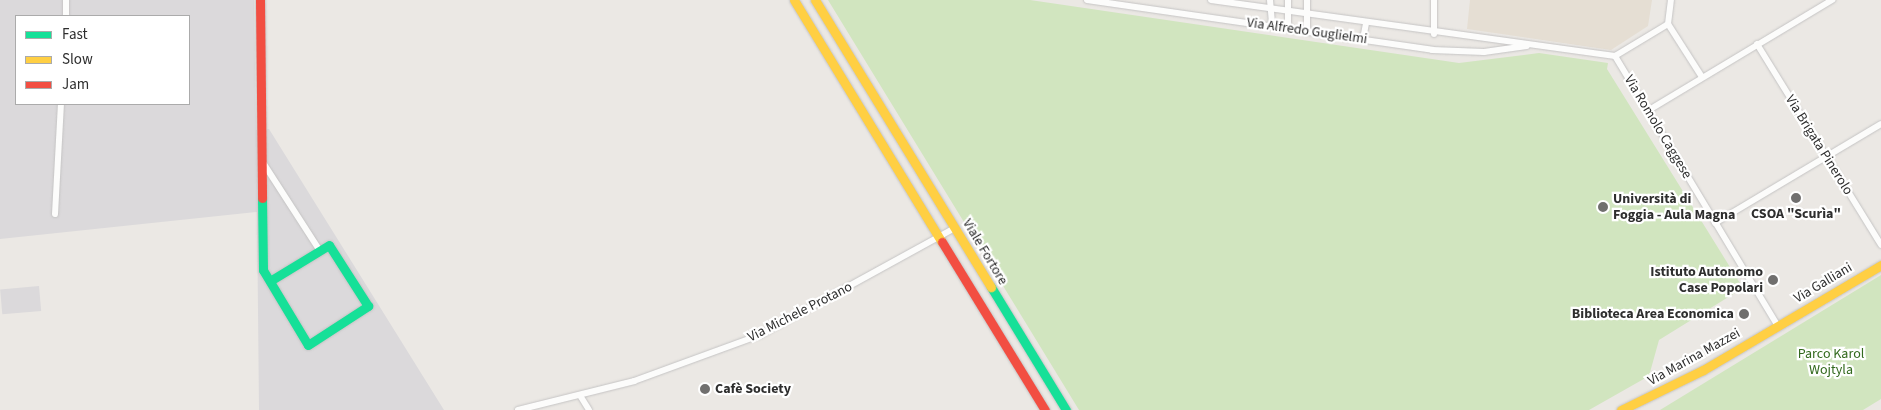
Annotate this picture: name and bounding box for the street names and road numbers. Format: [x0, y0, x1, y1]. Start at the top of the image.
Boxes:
street label: Via Alfredo Guglielmi [1246, 14, 1368, 48]
street label: Via Romolo Caggese [1620, 72, 1696, 182]
street label: Via Brigata Pinerolo [1782, 92, 1856, 198]
street label: Viale Fortore [959, 216, 1011, 288]
street label: Via Galliani [1791, 259, 1855, 307]
street label: Via Michele Protano [745, 278, 855, 346]
street label: Via Marina Mazzei [1645, 325, 1743, 389]

